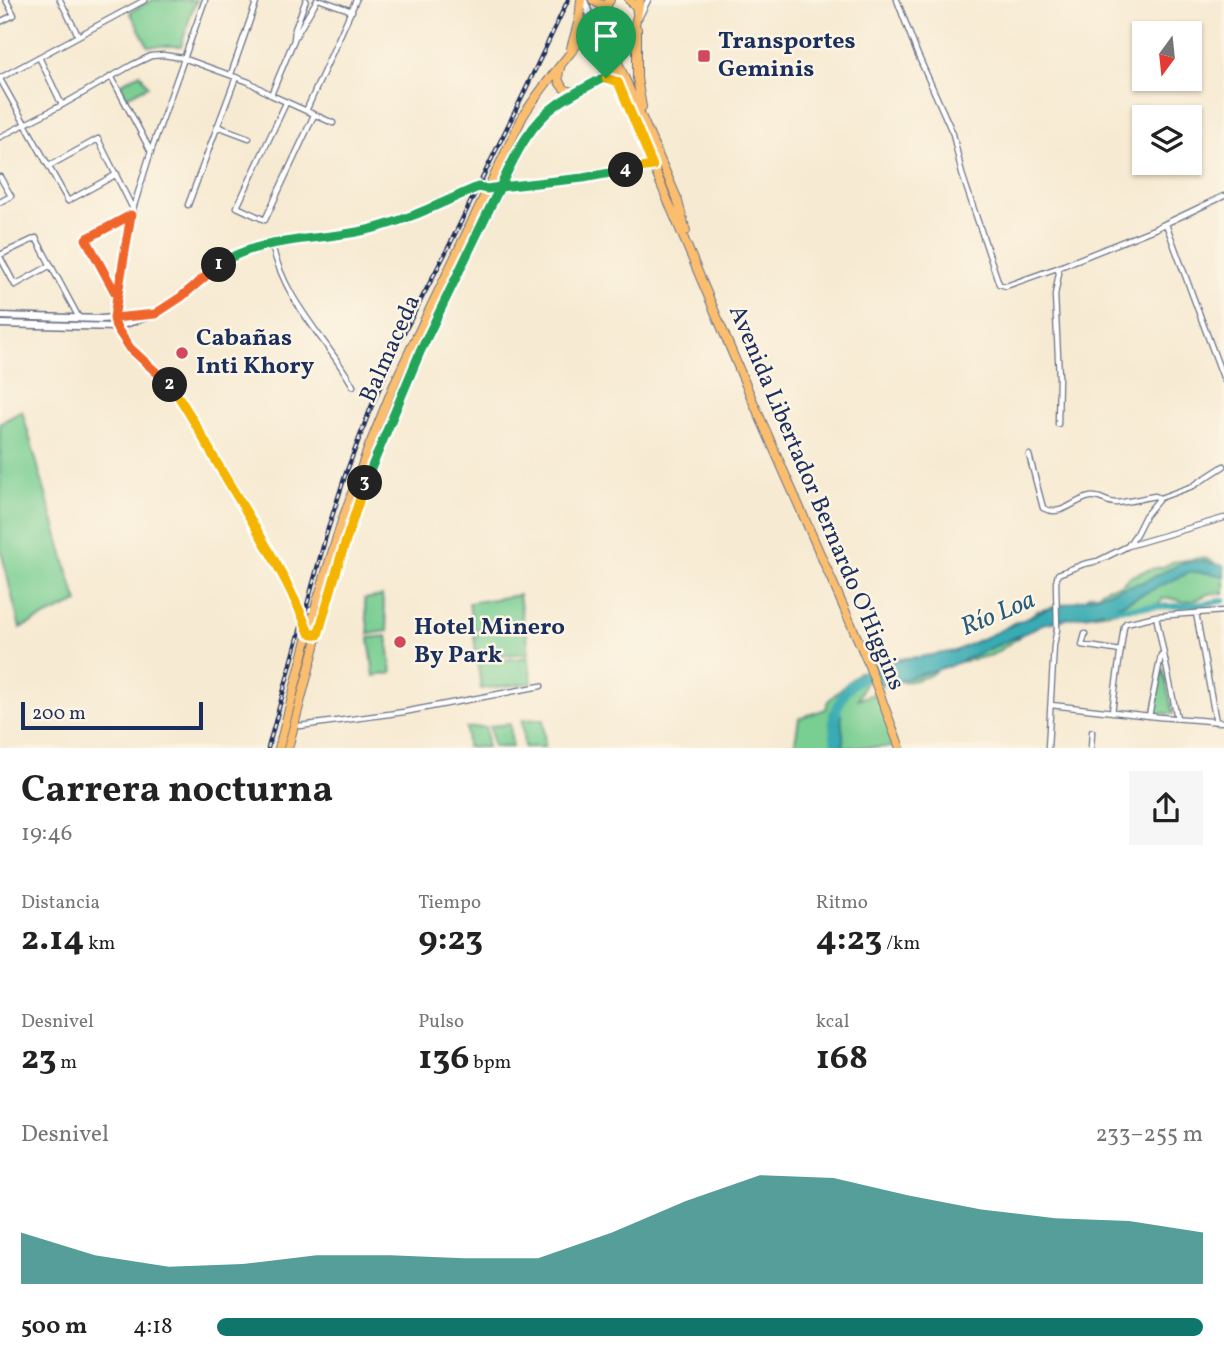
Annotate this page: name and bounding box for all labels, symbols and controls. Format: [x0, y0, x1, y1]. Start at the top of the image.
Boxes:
pin [576, 6, 636, 78]
icon: arrive [587, 17, 625, 55]
north arrow [1132, 21, 1202, 91]
map controls [1132, 21, 1202, 175]
place label: Transportes Geminis [718, 25, 856, 87]
marker: Transportes Geminis [696, 48, 712, 64]
button: layers [1132, 105, 1202, 175]
pin: 4 [608, 152, 644, 188]
text: 4 [620, 156, 631, 182]
pin: 1 [202, 247, 236, 282]
text: 1 [215, 251, 222, 277]
street label: Balmaceda [352, 290, 430, 408]
street label: Avenida Libertador Bernardo O'Higgins [719, 300, 913, 696]
place label: Cabañas Inti Khory [196, 322, 315, 384]
marker: Cabañas Inti Khory [174, 345, 190, 361]
pin: 2 [152, 368, 188, 402]
text: 2 [165, 371, 174, 397]
pin: 3 [348, 466, 382, 500]
text: 3 [360, 469, 369, 495]
water label: Río Loa [955, 582, 1041, 646]
place label: Hotel Minero By Park [414, 611, 565, 673]
marker: Hotel Minero By Park [392, 634, 408, 650]
scale bar [21, 698, 203, 730]
text: 200 m [32, 701, 86, 727]
text: Carrera nocturna [21, 765, 333, 818]
button: share [1129, 771, 1203, 845]
text: 19:46 [21, 818, 72, 850]
text: Distancia [21, 890, 100, 916]
text: Tiempo [418, 890, 481, 916]
text: Ritmo [816, 890, 868, 916]
text: 2.14 [21, 916, 84, 964]
text: 9:23 [418, 916, 483, 964]
text: 4:23 [816, 916, 882, 964]
text: km [84, 931, 115, 957]
text: /km [882, 931, 920, 957]
text: Desnivel [21, 1009, 94, 1035]
text: Pulso [418, 1009, 464, 1035]
text: kcal [816, 1009, 849, 1035]
text: 23 [21, 1035, 57, 1083]
text: 136 [418, 1035, 469, 1083]
text: 168 [816, 1035, 868, 1083]
text: m [57, 1050, 77, 1076]
text: bpm [469, 1050, 511, 1076]
text: Desnivel [21, 1119, 109, 1151]
text: 233–255 m [1095, 1119, 1203, 1151]
text: 500 m [21, 1311, 87, 1343]
text: 4:18 [133, 1311, 173, 1343]

